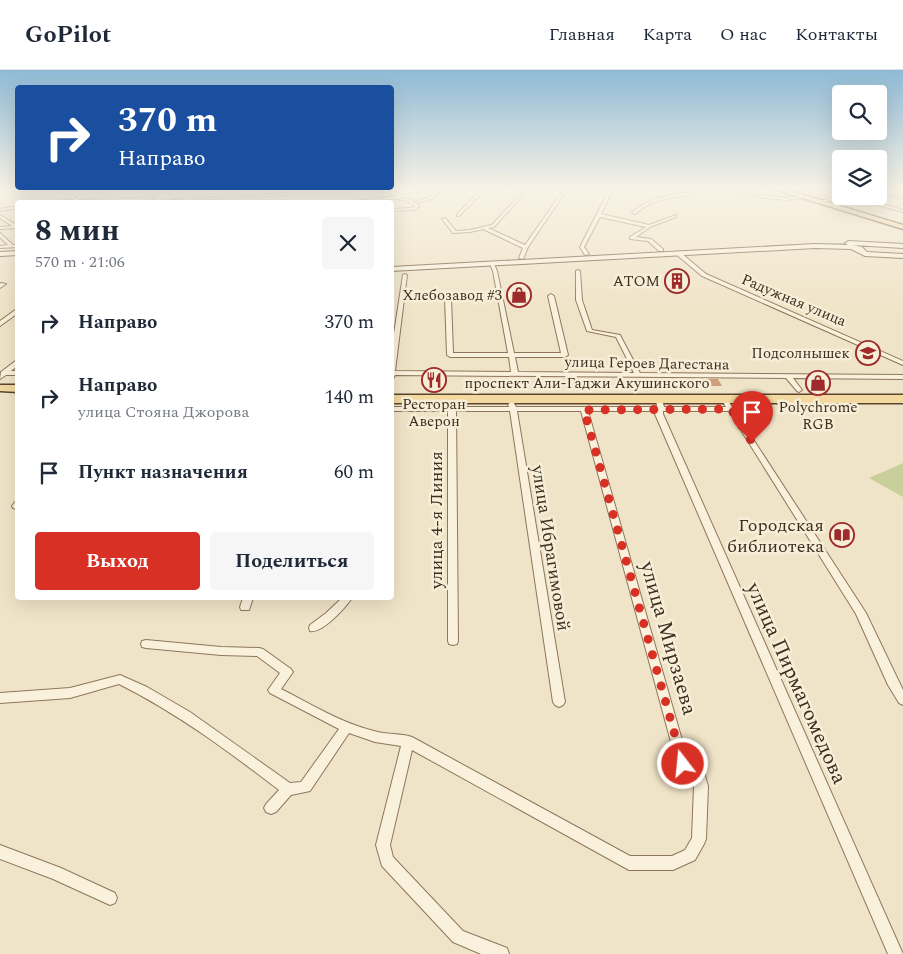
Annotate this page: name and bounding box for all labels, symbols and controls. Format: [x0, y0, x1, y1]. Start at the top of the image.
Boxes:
text: GoPilot [25, 17, 111, 53]
text: Главная [549, 21, 615, 48]
text: Карта [643, 21, 692, 48]
text: О нас [720, 21, 767, 48]
text: Контакты [795, 21, 878, 48]
map controls [832, 85, 887, 205]
button: search [832, 85, 887, 140]
text: 370 m [118, 94, 217, 147]
icon: right [35, 105, 100, 170]
text: Направо [118, 142, 206, 175]
button: layers [832, 150, 887, 205]
text: 8 мин [35, 208, 120, 254]
button: close [322, 217, 374, 269]
text: 570 m · 21:06 [35, 250, 125, 274]
building icon: АТОМ [664, 268, 690, 294]
street label: Радужная улица [738, 268, 850, 333]
place label: АТОМ [613, 270, 660, 293]
shop icon: Хлебозавод #3 [506, 282, 532, 308]
place label: Хлебозавод #3 [403, 284, 502, 307]
text: Направо [78, 308, 157, 337]
text: 370 m [324, 308, 374, 337]
icon: right [35, 309, 63, 337]
school or university icon: Подсолнышек [855, 340, 881, 366]
place label: Подсолнышек [751, 342, 850, 365]
street label: улица Героев Дагестана [563, 351, 730, 376]
restaurant icon: Ресторан Аверон [421, 367, 447, 393]
shop icon: Polychrome RGB [805, 370, 831, 396]
text: Направо [78, 371, 157, 400]
street label: проспект Али-Гаджи Акушинского [465, 372, 710, 395]
text: 140 m [324, 383, 374, 412]
icon: right [35, 384, 63, 412]
pin [731, 391, 773, 442]
place label: Ресторан Аверон [402, 393, 466, 433]
place label: Polychrome RGB [778, 396, 858, 436]
icon: arrive [738, 398, 766, 426]
text: улица Стояна Джорова [78, 400, 249, 424]
street label: улица 4-я Линия [423, 451, 450, 590]
text: Пункт назначения [78, 458, 248, 487]
text: 60 m [334, 458, 374, 487]
icon: arrive [35, 459, 63, 487]
street label: улица Ибрагимовой [524, 462, 577, 633]
place label: Городская библиотека [727, 512, 824, 560]
library icon: Городская библиотека [829, 522, 855, 548]
button: Выход [35, 532, 200, 590]
button: Поделиться [210, 532, 374, 590]
street label: улица Мирзаева [631, 557, 705, 719]
street label: улица Пирмагомедова [737, 577, 855, 790]
position arrow [656, 737, 708, 789]

